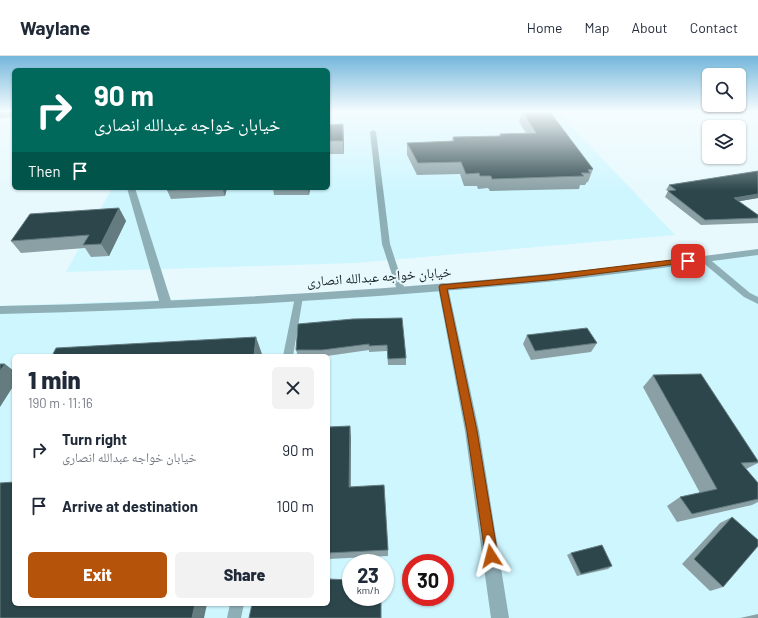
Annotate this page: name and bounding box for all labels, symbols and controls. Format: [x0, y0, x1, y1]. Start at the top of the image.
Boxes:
text: Waylane [20, 16, 90, 39]
text: Home [527, 19, 563, 36]
text: Map [585, 19, 609, 36]
text: About [631, 19, 668, 36]
text: Contact [690, 19, 738, 36]
map controls [702, 68, 746, 164]
button: search [702, 68, 746, 112]
text: 90 m [94, 78, 154, 112]
icon: right [28, 84, 80, 136]
text: خیابان خواجه عبدالله انصاری [94, 113, 280, 135]
button: layers [702, 120, 746, 164]
icon: arrive [69, 160, 91, 182]
text: Then [28, 162, 61, 180]
pin [671, 244, 705, 278]
icon: arrive [677, 250, 699, 272]
street label: خیابان خواجه عبدالله انصاری [306, 262, 452, 291]
text: 1 min [28, 365, 81, 394]
button: close [272, 367, 314, 409]
text: 190 m · 11:16 [28, 395, 93, 411]
text: Turn right [62, 430, 127, 448]
icon: right [28, 439, 50, 461]
text: 90 m [282, 441, 314, 459]
text: خیابان خواجه عبدالله انصاری [62, 449, 197, 465]
icon: arrive [28, 495, 50, 517]
text: Arrive at destination [62, 497, 198, 515]
text: 100 m [276, 497, 314, 515]
position arrow [470, 535, 512, 577]
button: Exit [28, 552, 167, 598]
button: Share [175, 552, 314, 598]
speed limit sign: 30 [402, 554, 454, 606]
text: 23 [357, 563, 379, 587]
text: km/h [357, 584, 379, 596]

